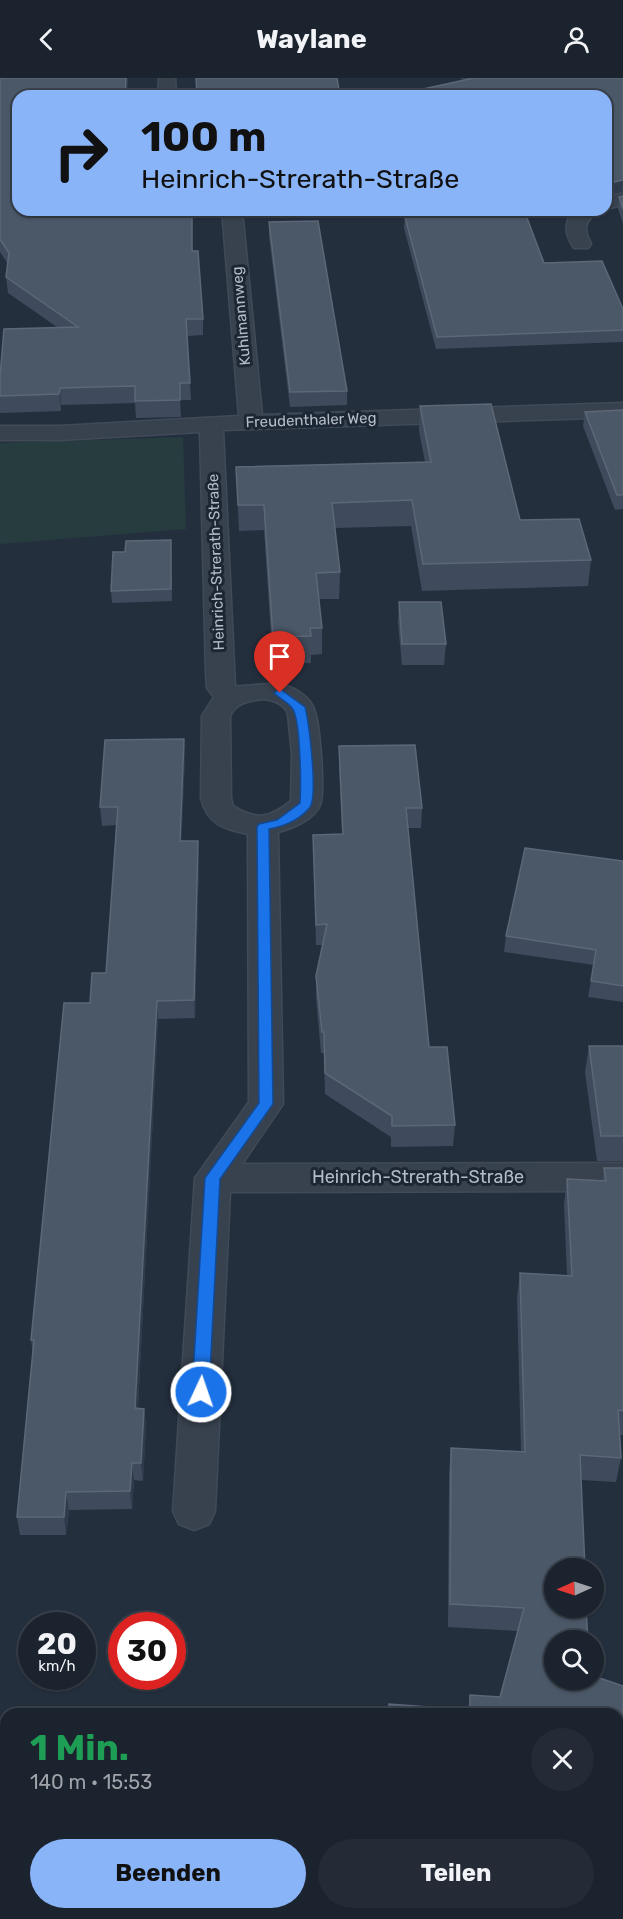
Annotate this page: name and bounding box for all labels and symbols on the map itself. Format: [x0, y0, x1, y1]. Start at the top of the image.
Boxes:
street label: Kuhlmannweg [228, 266, 254, 366]
street label: Freudenthaler Weg [245, 409, 377, 431]
street label: Heinrich-Strerath-Straße [204, 473, 228, 651]
pin [254, 631, 305, 693]
street label: Heinrich-Strerath-Straße [312, 1166, 524, 1188]
position arrow [169, 1360, 233, 1424]
north arrow [544, 1558, 604, 1618]
speed limit sign: 30 [108, 1612, 186, 1690]

